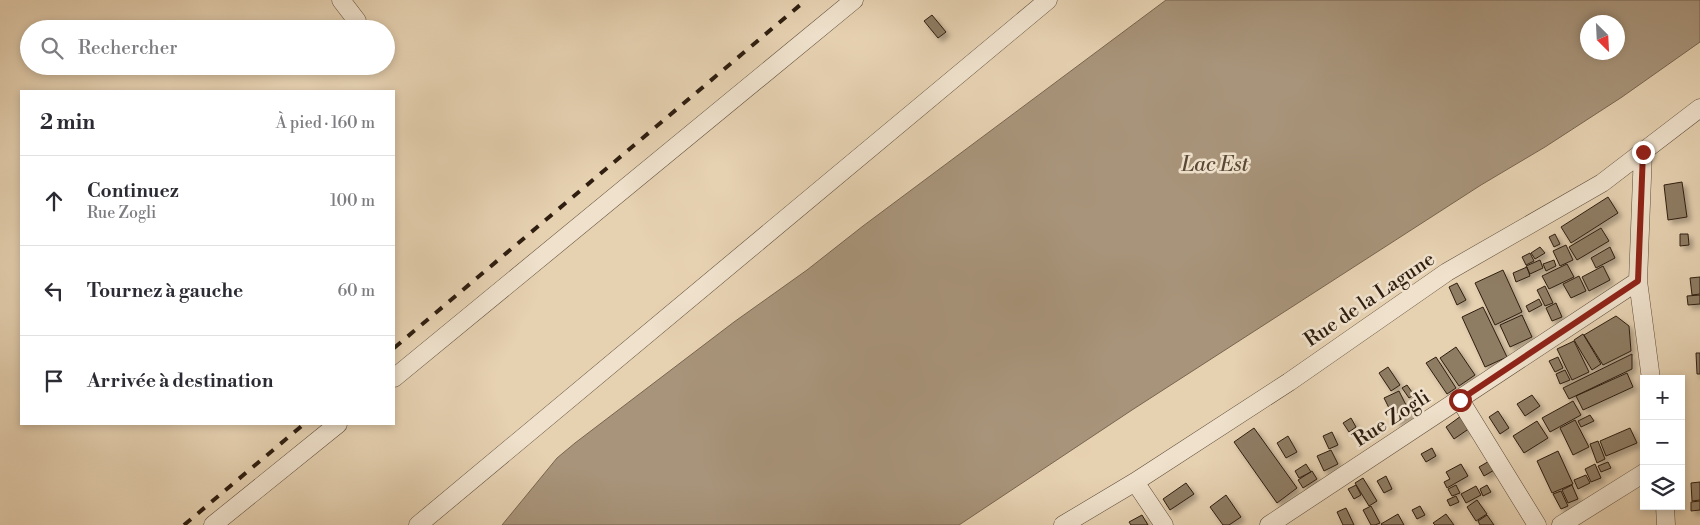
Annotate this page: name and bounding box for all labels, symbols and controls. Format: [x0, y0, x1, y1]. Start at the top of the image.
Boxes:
north arrow [1580, 15, 1625, 60]
search box [20, 20, 395, 75]
icon: search [38, 34, 66, 62]
text: Rechercher [78, 36, 177, 60]
text: 2 min [40, 110, 95, 136]
text: À pied · 160 m [276, 113, 375, 133]
route end [1632, 141, 1655, 164]
water label: Lac Est [1181, 152, 1250, 178]
text: Continuez [87, 179, 179, 203]
icon: ahead [40, 187, 68, 215]
text: 100 m [330, 191, 375, 211]
text: Rue Zogli [87, 203, 156, 223]
street label: Rue de la Lagune [1300, 247, 1440, 353]
icon: left [40, 277, 68, 305]
text: Tournez à gauche [87, 279, 243, 303]
text: 60 m [337, 281, 375, 301]
icon: arrive [40, 367, 68, 395]
text: Arrivée à destination [87, 369, 273, 393]
map controls [1640, 375, 1685, 510]
button: + [1640, 375, 1685, 420]
street label: Rue Zogli [1349, 385, 1435, 453]
route start [1449, 389, 1472, 412]
button: − [1640, 420, 1685, 465]
button: layers [1640, 465, 1685, 510]

